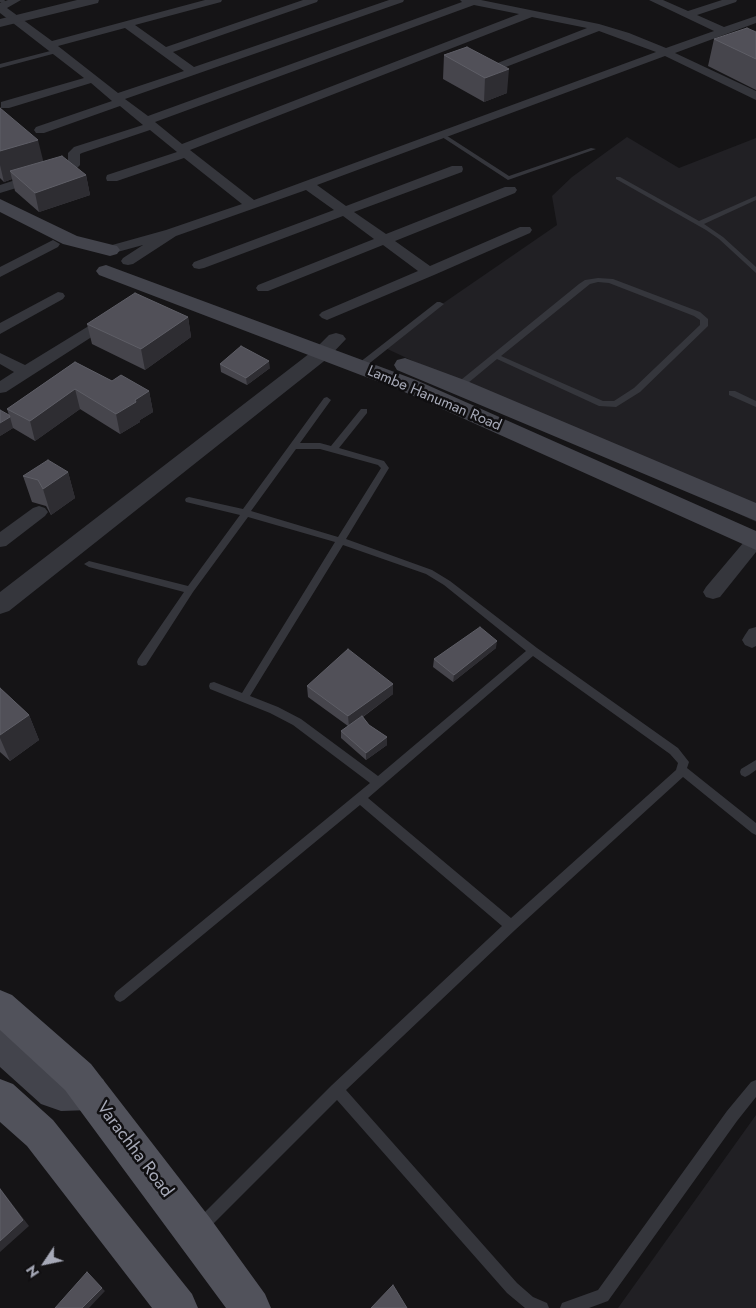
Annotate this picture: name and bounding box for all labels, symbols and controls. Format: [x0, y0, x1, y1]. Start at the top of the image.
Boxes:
street label: Lambe Hanuman Road [364, 363, 504, 435]
street label: Varachha Road [91, 1098, 177, 1202]
north arrow [20, 1238, 70, 1288]
text: N [21, 1261, 44, 1282]

